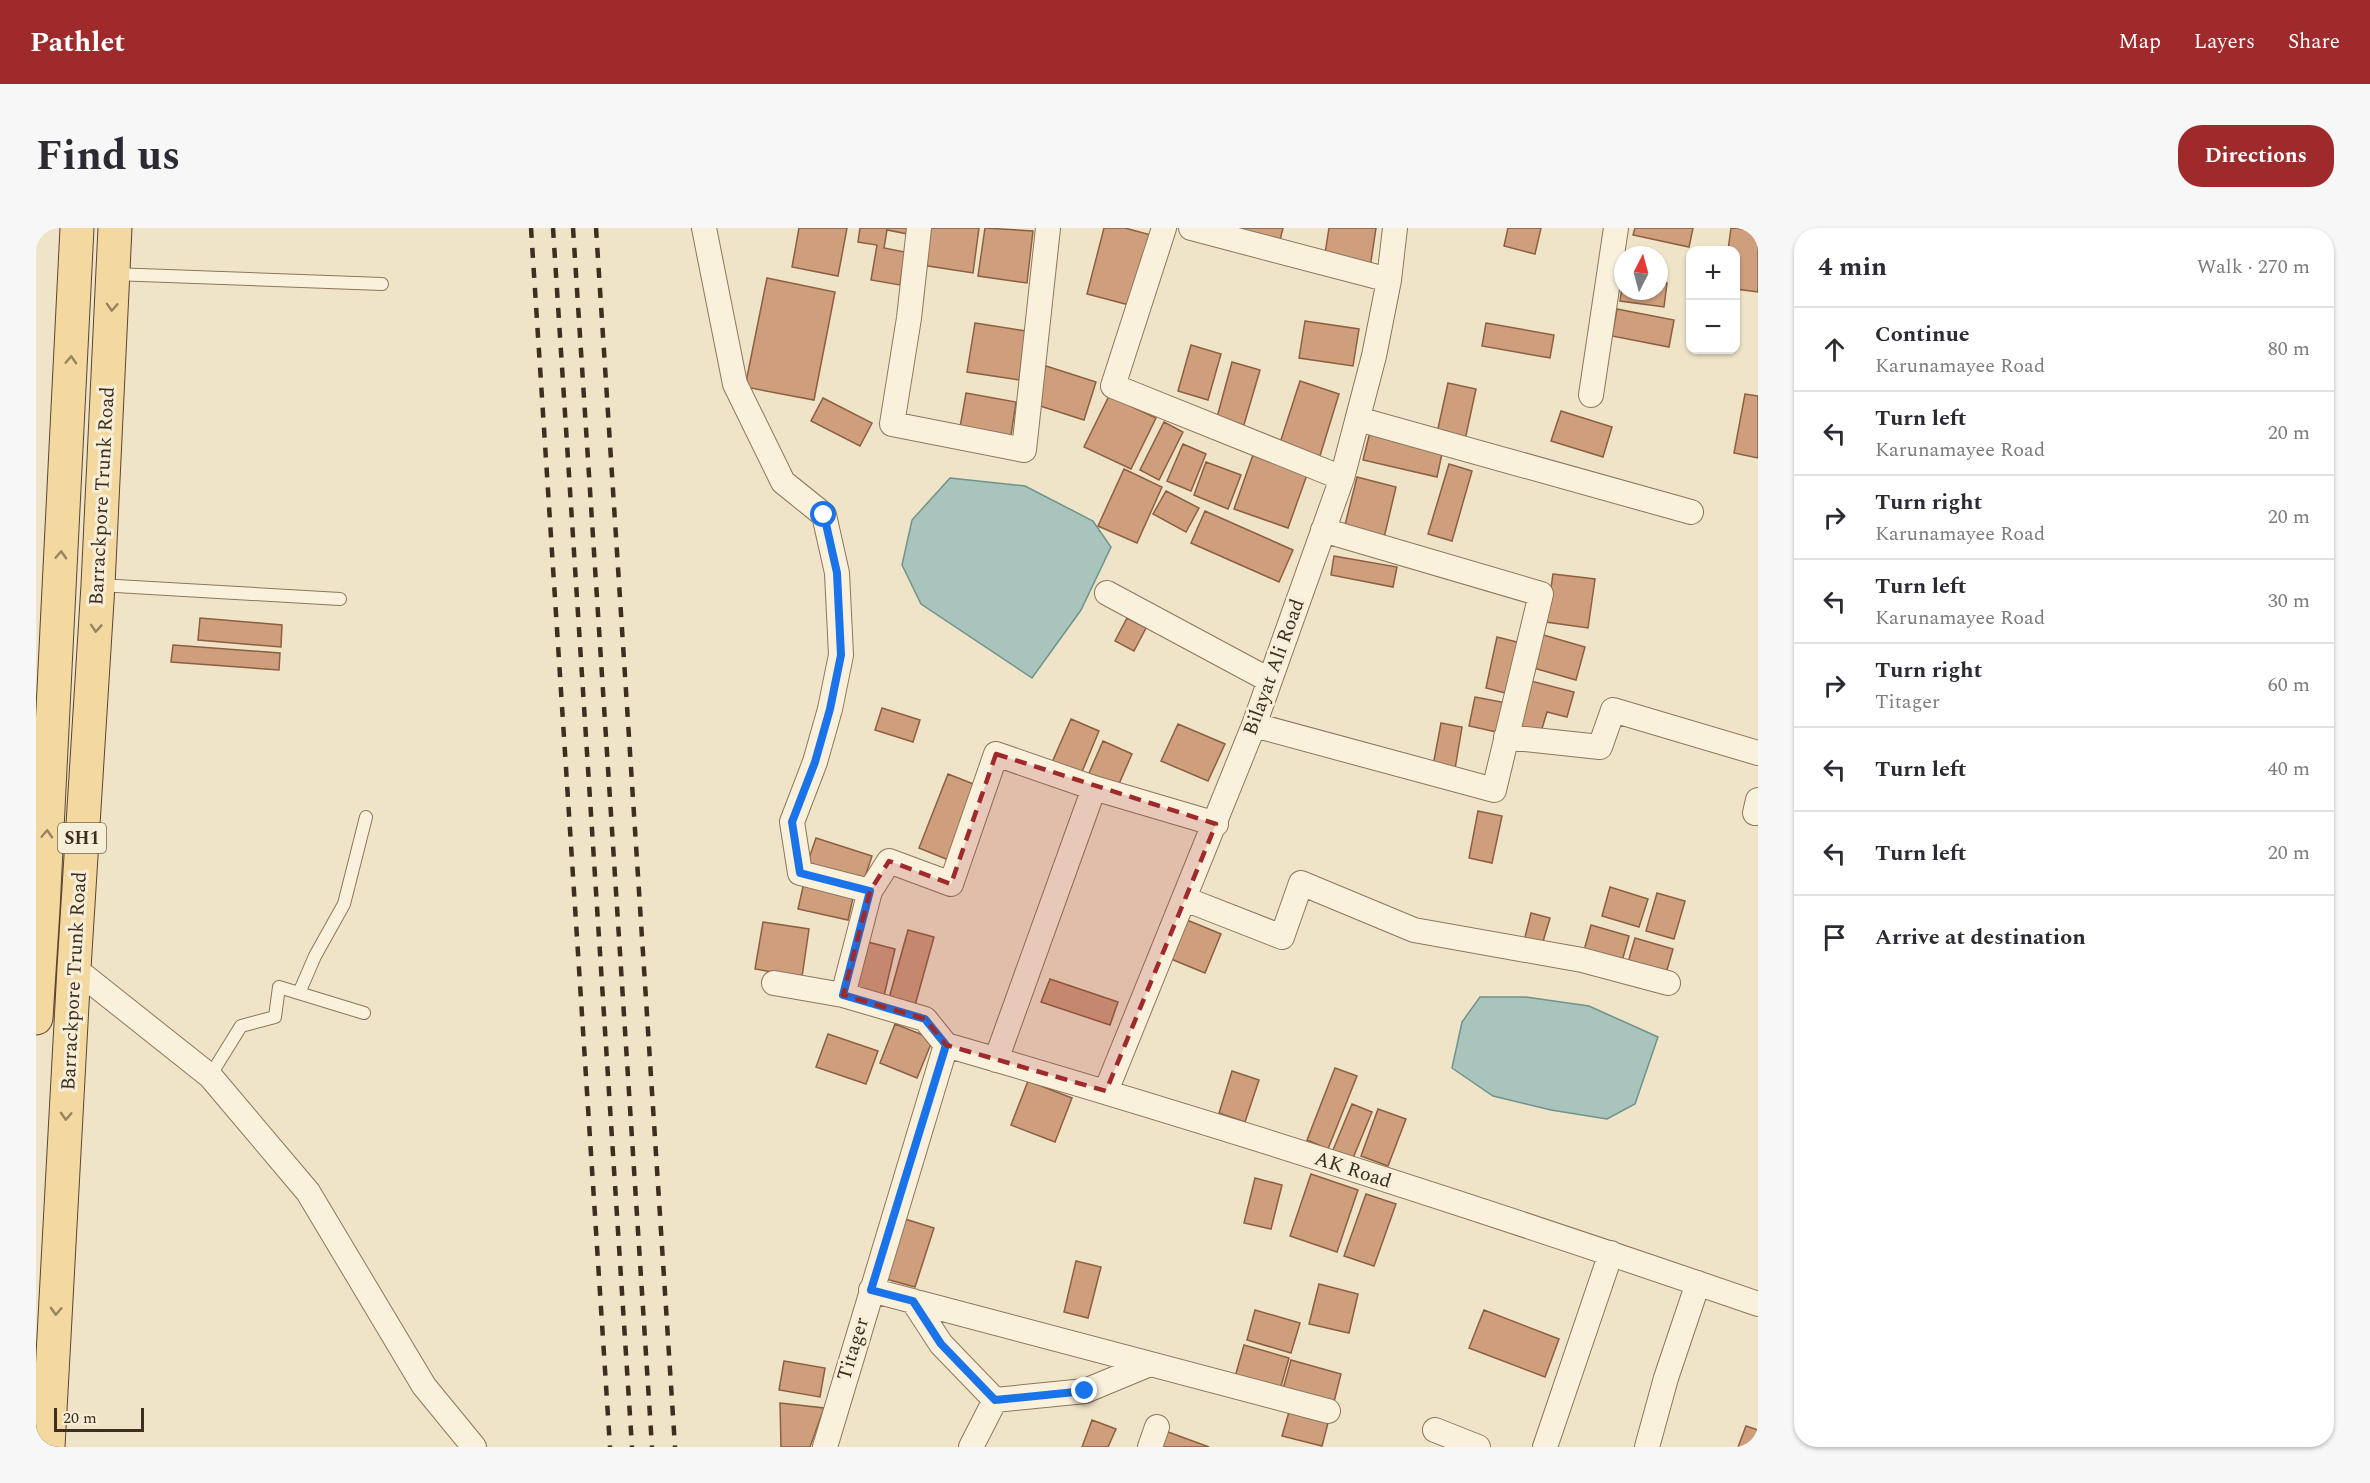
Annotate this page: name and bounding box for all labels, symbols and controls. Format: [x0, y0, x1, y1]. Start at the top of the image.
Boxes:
text: Pathlet [30, 21, 125, 64]
text: Map [2119, 26, 2161, 58]
text: Layers [2194, 26, 2255, 58]
text: Share [2288, 26, 2340, 58]
text: Find us [36, 125, 180, 188]
button: Directions [2178, 125, 2334, 187]
north arrow [1614, 246, 1668, 300]
map controls [1686, 246, 1740, 354]
button: + [1686, 246, 1740, 300]
text: 4 min [1818, 247, 1887, 287]
text: Walk · 270 m [2197, 252, 2310, 282]
button: − [1686, 300, 1740, 354]
one-way arrow [105, 303, 118, 312]
text: Continue [1875, 318, 1970, 351]
icon: ahead [1818, 333, 1851, 366]
text: 80 m [2268, 334, 2310, 364]
text: Karunamayee Road [1875, 351, 2045, 381]
one-way arrow [64, 356, 77, 365]
street label: Barrackpore Trunk Road [81, 386, 123, 606]
text: Turn left [1875, 402, 1967, 435]
icon: left [1818, 417, 1851, 450]
text: 20 m [2268, 418, 2310, 448]
text: Karunamayee Road [1875, 435, 2045, 465]
text: Turn right [1875, 486, 1982, 519]
route start [810, 501, 836, 527]
icon: right [1818, 501, 1851, 534]
text: 20 m [2268, 502, 2310, 532]
text: Karunamayee Road [1875, 519, 2045, 549]
one-way arrow [54, 551, 67, 560]
text: Turn left [1875, 570, 1967, 603]
icon: left [1818, 585, 1851, 618]
text: 30 m [2268, 586, 2310, 616]
street label: Bilayat Ali Road [1235, 594, 1313, 740]
text: Karunamayee Road [1875, 603, 2045, 633]
one-way arrow [89, 624, 102, 633]
text: Turn right [1875, 654, 1982, 687]
icon: right [1818, 669, 1851, 702]
text: 60 m [2268, 670, 2310, 700]
text: Titager [1875, 687, 1940, 717]
icon: left [1818, 753, 1851, 786]
text: Turn left [1875, 753, 1967, 786]
text: 40 m [2268, 754, 2310, 784]
road number: SH1 [58, 823, 106, 853]
one-way arrow [41, 829, 54, 838]
icon: left [1818, 837, 1851, 870]
text: Turn left [1875, 837, 1967, 870]
text: 20 m [2268, 838, 2310, 868]
street label: Barrackpore Trunk Road [53, 871, 95, 1091]
icon: arrive [1818, 921, 1851, 954]
text: Arrive at destination [1875, 921, 2086, 954]
one-way arrow [60, 1112, 73, 1121]
street label: AK Road [1311, 1143, 1395, 1197]
one-way arrow [49, 1306, 62, 1315]
street label: Titager [829, 1314, 877, 1384]
route end [1071, 1377, 1097, 1403]
scale bar [54, 1405, 144, 1432]
text: 20 m [63, 1406, 97, 1430]

